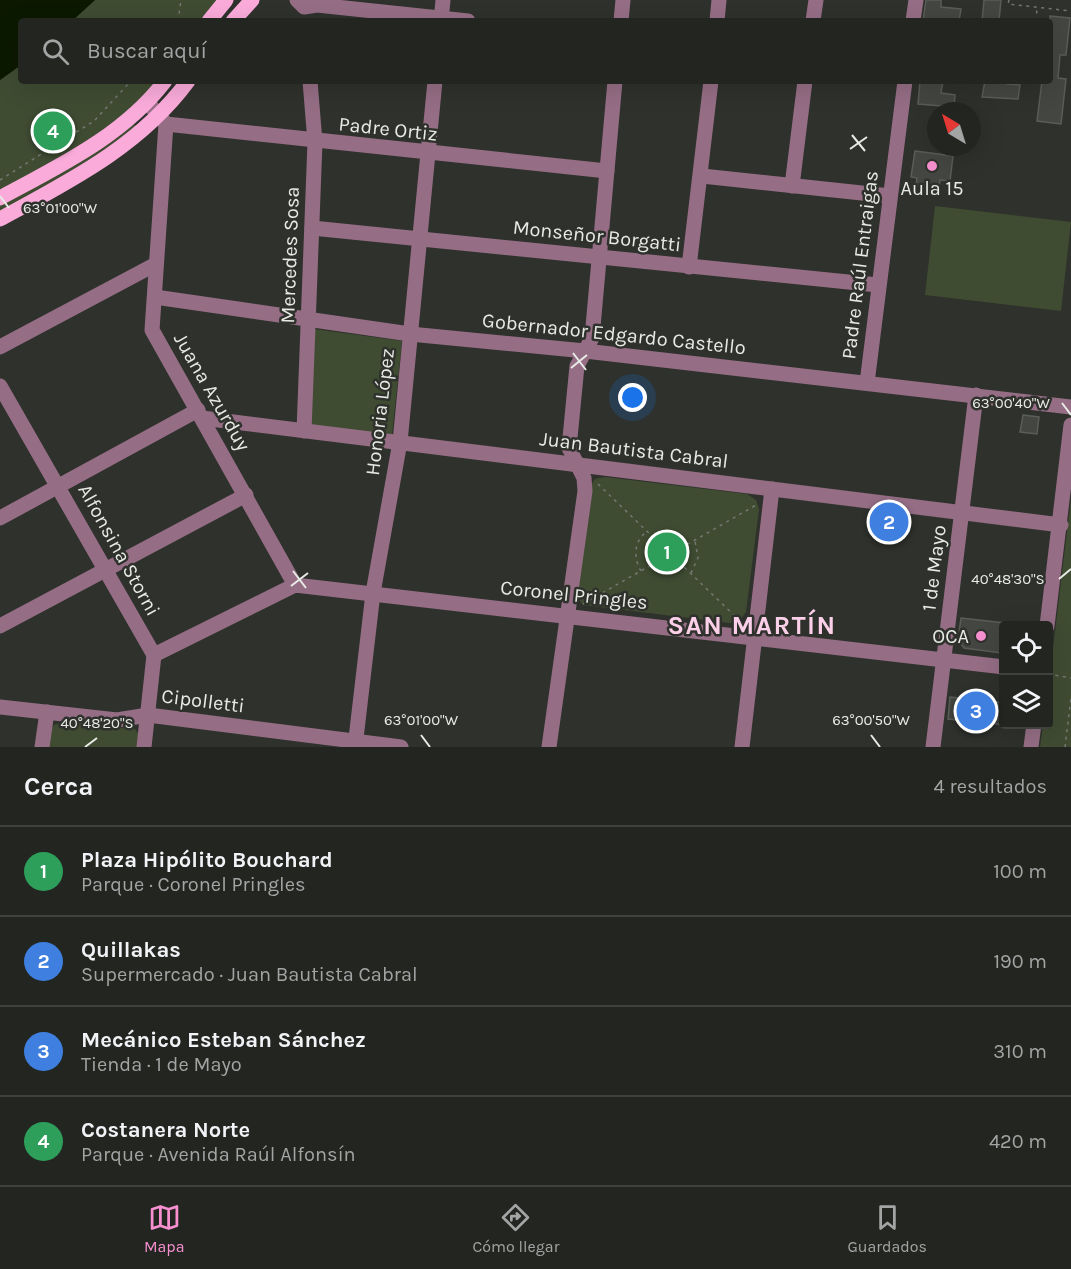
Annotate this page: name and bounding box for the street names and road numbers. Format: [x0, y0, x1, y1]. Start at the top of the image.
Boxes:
street label: Padre Ortiz [337, 112, 439, 146]
street label: Padre Raúl Entraigas [837, 169, 883, 361]
street label: Mercedes Sosa [276, 186, 304, 324]
street label: Monseñor Borgatti [512, 216, 682, 256]
street label: Gobernador Edgardo Castello [481, 309, 747, 359]
street label: Juana Azurduy [169, 329, 255, 455]
street label: Honoria López [361, 347, 399, 477]
street label: Juan Bautista Cabral [538, 427, 730, 473]
street label: Alfonsina Storni [73, 480, 165, 620]
street label: 1 de Mayo [917, 524, 951, 612]
street label: Coronel Pringles [499, 576, 649, 614]
street label: Cipolletti [160, 685, 246, 717]

